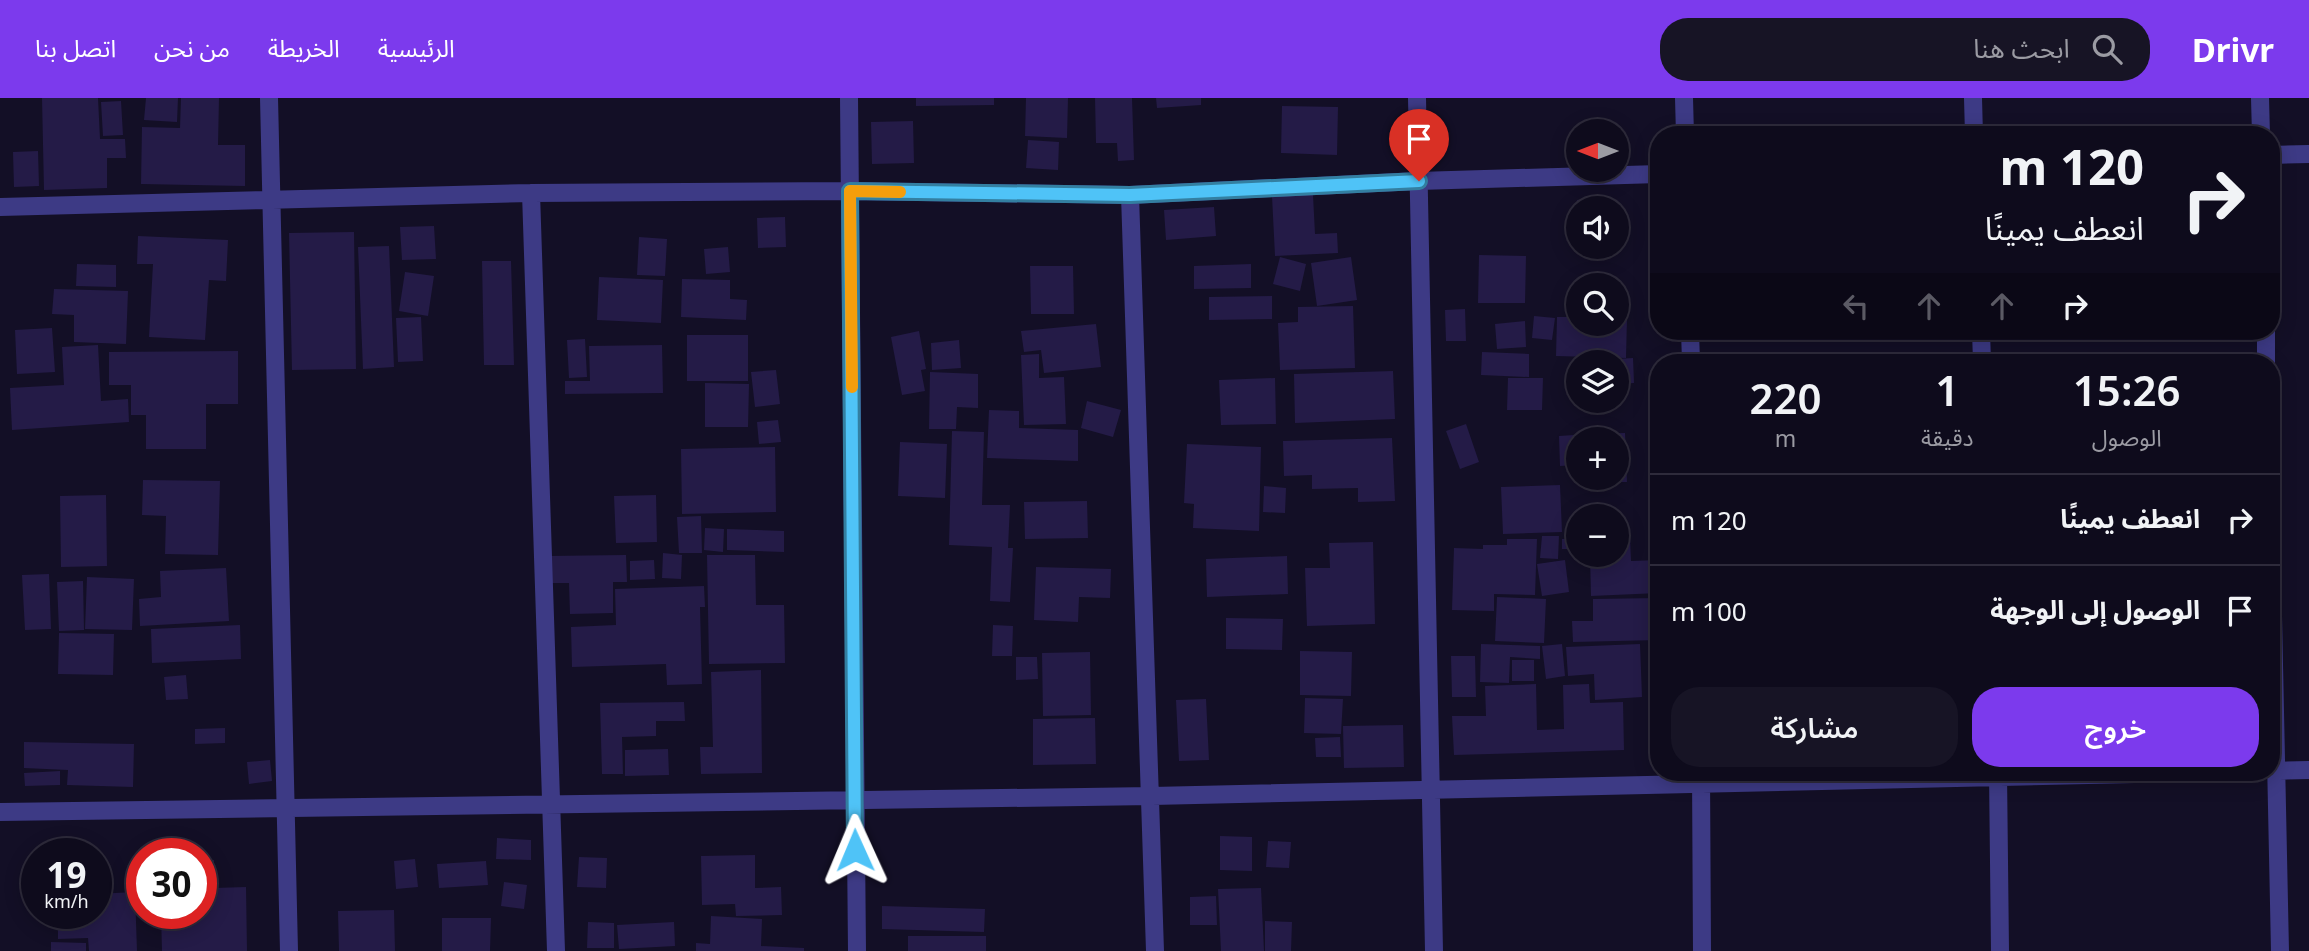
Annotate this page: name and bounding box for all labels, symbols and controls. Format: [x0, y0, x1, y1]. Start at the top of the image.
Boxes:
search box [1660, 18, 2150, 81]
text: Drivr [2192, 27, 2274, 72]
text: ابحث هنا [1973, 30, 2070, 66]
icon: search [2088, 30, 2126, 68]
text: اتصل بنا [35, 31, 116, 64]
text: من نحن [154, 31, 230, 64]
text: الخريطة [268, 31, 340, 64]
text: الرئيسية [378, 31, 455, 64]
pin [1389, 109, 1449, 181]
north arrow [1566, 119, 1629, 182]
map controls [1566, 119, 1629, 567]
icon: arrive [1400, 120, 1438, 158]
text: 120 m [1999, 133, 2144, 199]
icon: right [2168, 154, 2259, 245]
button: sound [1566, 196, 1629, 259]
text: انعطف يمينًا [1985, 206, 2144, 249]
button: search [1566, 273, 1629, 336]
icon: left [1837, 287, 1875, 325]
icon: ahead [1910, 287, 1948, 325]
icon: ahead [1983, 287, 2021, 325]
icon: right [2056, 287, 2094, 325]
button: layers [1566, 350, 1629, 413]
text: 1 [1935, 361, 1959, 418]
text: 15:26 [2073, 361, 2181, 418]
text: 220 [1749, 369, 1822, 426]
text: دقيقة [1921, 421, 1973, 453]
text: الوصول [2092, 421, 2162, 453]
text: m [1775, 422, 1796, 454]
button: + [1566, 427, 1629, 490]
text: انعطف يمينًا [2060, 500, 2200, 536]
icon: right [2221, 501, 2259, 539]
text: 120 m [1671, 502, 1747, 538]
button: − [1566, 504, 1629, 567]
text: الوصول إلى الوجهة [1990, 591, 2200, 627]
icon: arrive [2221, 592, 2259, 630]
text: 100 m [1671, 593, 1747, 629]
button: مشاركة [1671, 687, 1958, 767]
button: خروج [1972, 687, 2259, 767]
position arrow [818, 813, 892, 887]
speed limit sign: 30 [126, 838, 217, 929]
text: 19 [46, 851, 87, 898]
text: km/h [44, 889, 89, 913]

